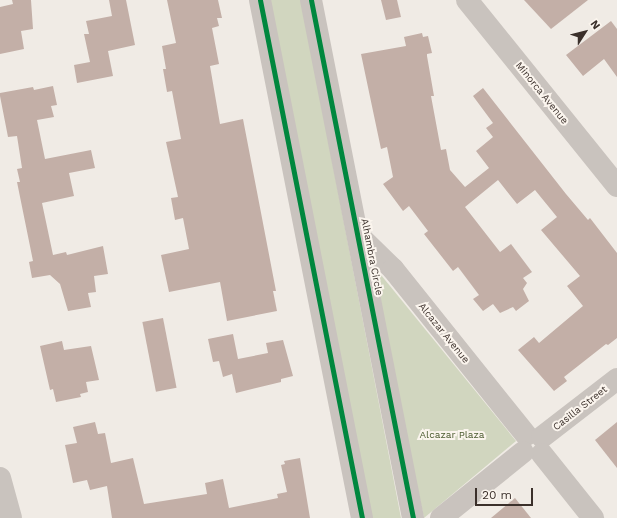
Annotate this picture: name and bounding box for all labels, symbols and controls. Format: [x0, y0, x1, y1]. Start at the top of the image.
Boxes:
north arrow [565, 12, 605, 52]
text: N [587, 18, 603, 32]
street label: Minorca Avenue [513, 59, 571, 127]
street label: Alhambra Circle [359, 217, 385, 297]
street label: Alcazar Avenue [416, 300, 472, 366]
street label: Casilla Street [550, 383, 610, 433]
park label: Alcazar Plaza [419, 429, 485, 441]
scale bar [477, 480, 535, 506]
text: 20 m [482, 488, 512, 502]

